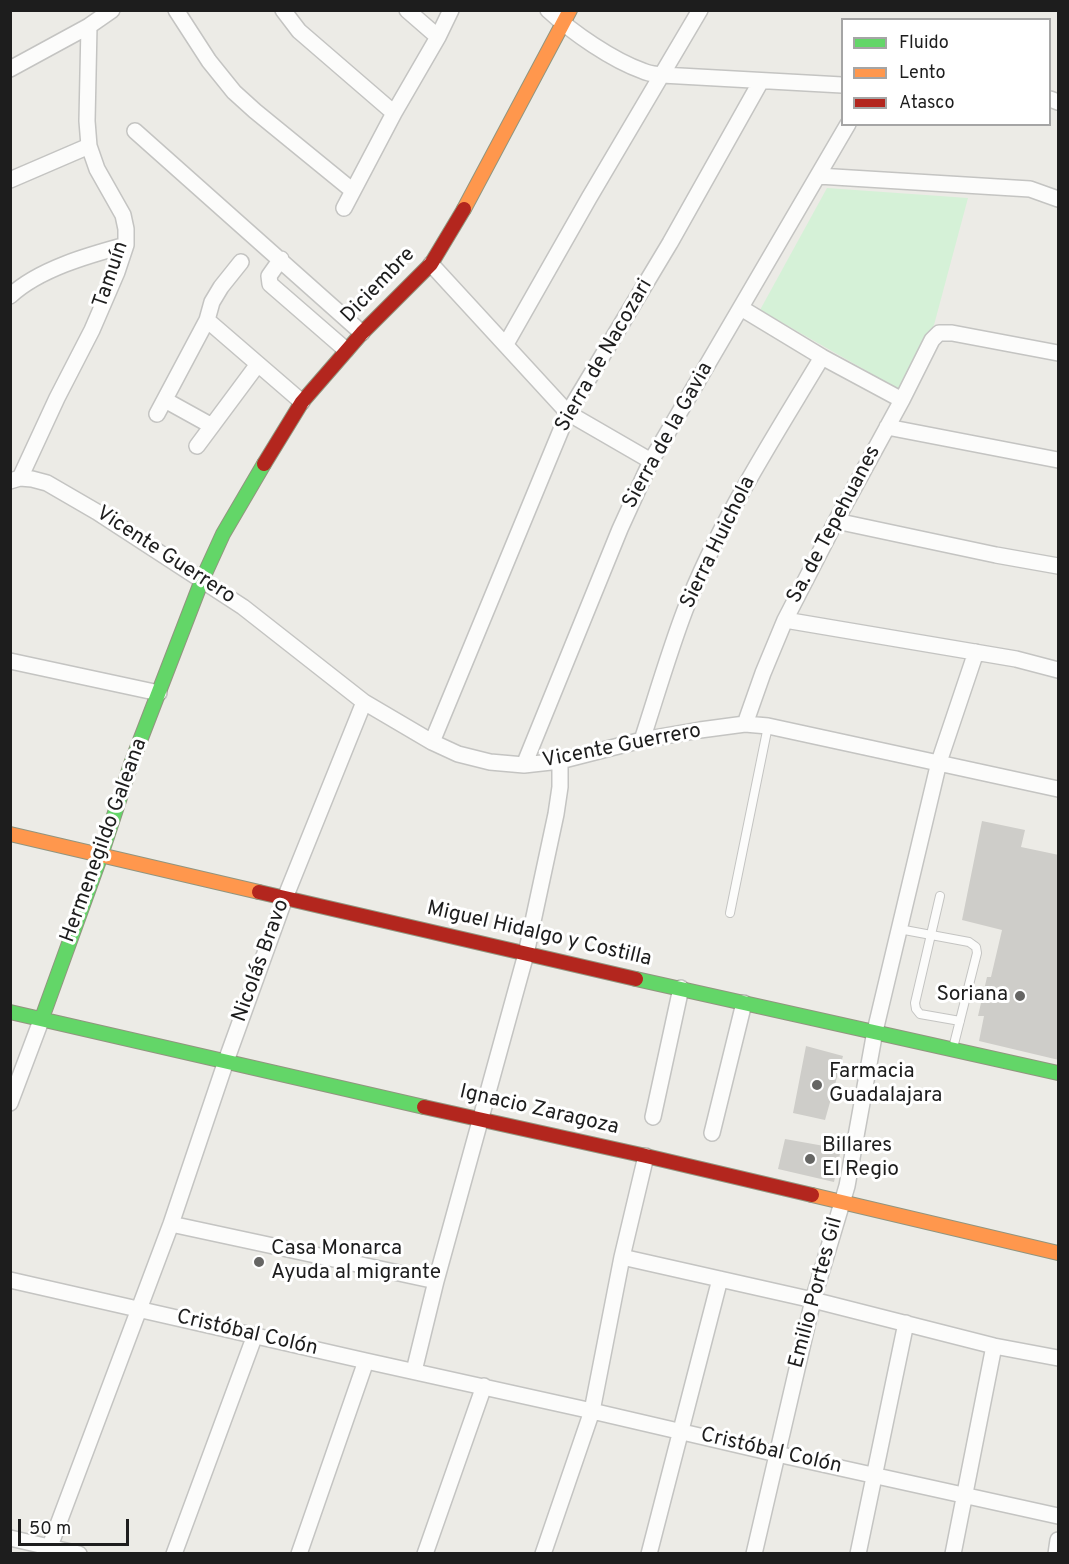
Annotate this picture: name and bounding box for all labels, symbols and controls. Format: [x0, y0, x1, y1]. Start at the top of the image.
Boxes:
legend [841, 18, 1051, 126]
text: Fluido [899, 32, 949, 55]
text: Lento [899, 62, 945, 85]
text: Atasco [899, 92, 955, 115]
street label: Tamuín [89, 238, 135, 312]
street label: Diciembre [337, 243, 421, 329]
street label: Sierra de Nacozari [551, 275, 659, 437]
street label: Sierra de la Gavia [618, 358, 720, 514]
street label: Sa. de Tepehuanes [783, 442, 887, 608]
street label: Sierra Huichola [676, 473, 762, 613]
street label: Vicente Guerrero [91, 502, 239, 610]
street label: Vicente Guerrero [541, 719, 703, 775]
street label: Hermenegildo Galeana [56, 736, 154, 946]
street label: Nicolás Bravo [228, 896, 296, 1026]
street label: Miguel Hidalgo y Costilla [424, 897, 654, 973]
place label: Soriana [936, 983, 1008, 1009]
marker: Soriana [1013, 989, 1027, 1003]
place label: Farmacia Guadalajara [829, 1060, 942, 1110]
marker: Farmacia Guadalajara [810, 1078, 824, 1092]
street label: Ignacio Zaragoza [457, 1080, 621, 1142]
place label: Billares El Regio [822, 1134, 899, 1184]
marker: Billares El Regio [803, 1152, 817, 1166]
street label: Emilio Portes Gil [785, 1215, 849, 1371]
place label: Casa Monarca Ayuda al migrante [271, 1237, 441, 1287]
marker: Casa Monarca Ayuda al migrante [252, 1255, 266, 1269]
street label: Cristóbal Colón [174, 1306, 320, 1362]
street label: Cristóbal Colón [698, 1424, 844, 1480]
scale bar [21, 1507, 132, 1545]
text: 50 m [29, 1518, 71, 1541]

